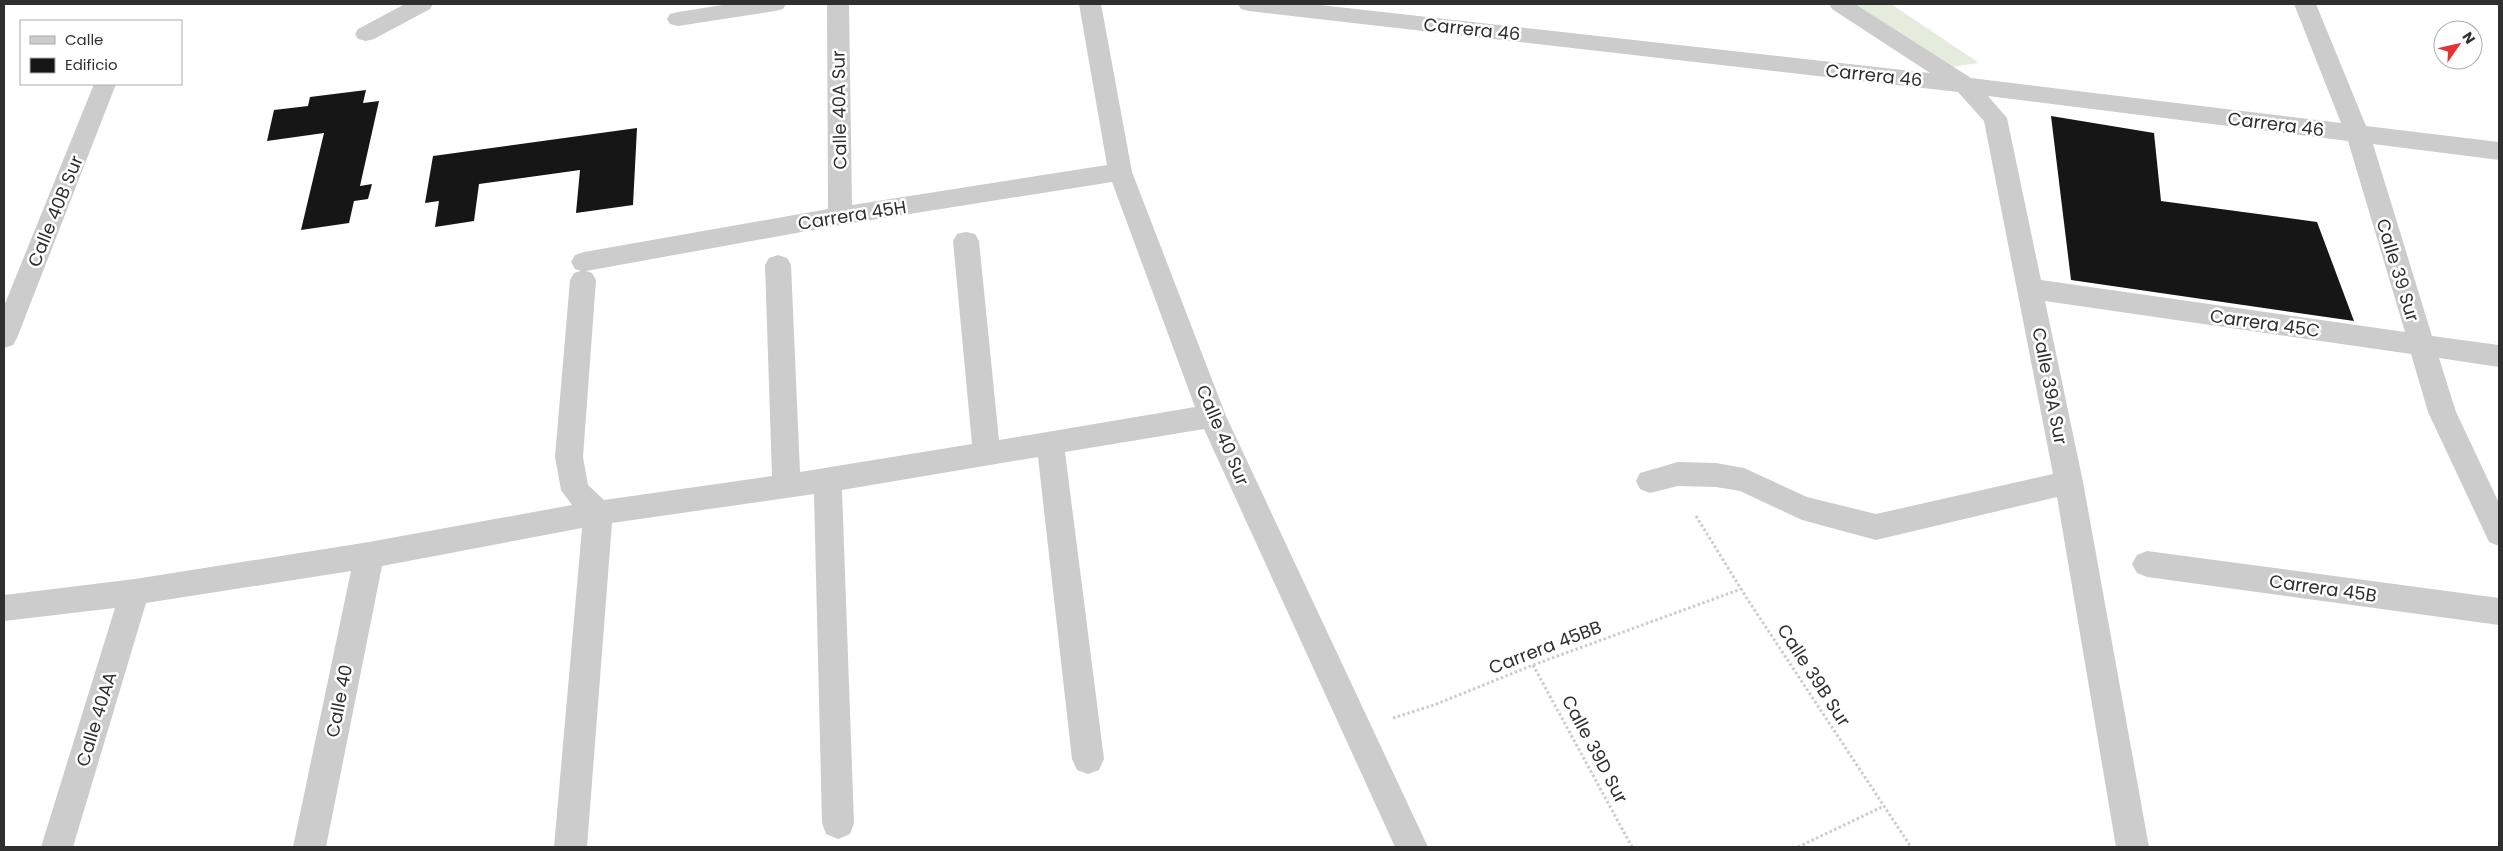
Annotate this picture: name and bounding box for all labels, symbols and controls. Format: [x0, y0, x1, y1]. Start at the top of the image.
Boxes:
street label: Carrera 46 [1422, 11, 1522, 47]
legend [20, 20, 182, 85]
north arrow [2433, 20, 2483, 70]
text: N [2458, 28, 2480, 48]
text: Calle [65, 29, 103, 50]
street label: Calle 40A Sur [825, 50, 853, 170]
text: Edificio [65, 54, 118, 75]
street label: Carrera 46 [1824, 57, 1924, 93]
street label: Carrera 46 [2226, 106, 2326, 142]
street label: Calle 40B Sur [21, 151, 89, 270]
street label: Carrera 45H [796, 194, 908, 236]
street label: Calle 39 Sur [2370, 215, 2426, 325]
street label: Carrera 45C [2208, 303, 2322, 343]
street label: Calle 39A Sur [2026, 325, 2074, 447]
street label: Calle 40 Sur [1191, 381, 1256, 489]
street label: Carrera 45B [2268, 568, 2378, 608]
street label: Carrera 45BB [1485, 614, 1605, 680]
street label: Calle 39B Sur [1772, 619, 1857, 731]
street label: Calle 40 [320, 663, 358, 739]
street label: Calle 40AA [70, 669, 122, 769]
street label: Calle 39D Sur [1556, 691, 1634, 808]

